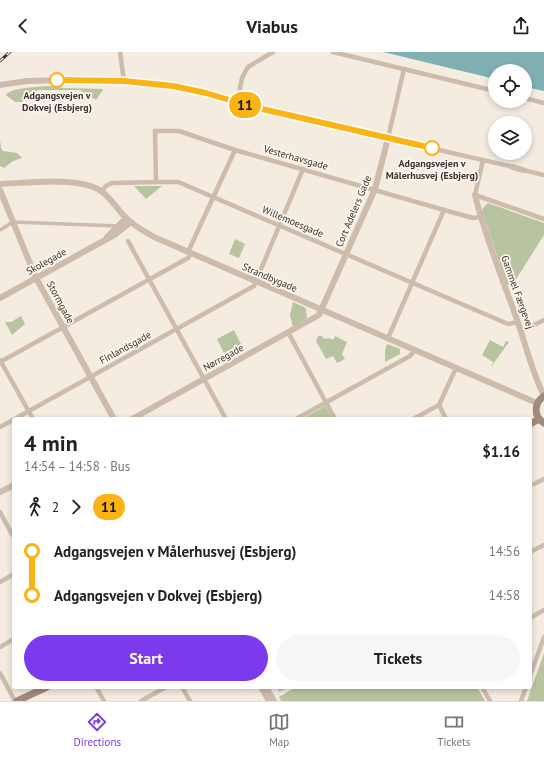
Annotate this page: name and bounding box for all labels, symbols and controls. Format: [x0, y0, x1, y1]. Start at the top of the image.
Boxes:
icon: back [12, 15, 34, 37]
text: Viabus [246, 15, 298, 38]
icon: share [510, 15, 532, 37]
map controls [488, 64, 532, 160]
button: locate [488, 64, 532, 108]
marker: Adgangsvejen v Dokvej (Esbjerg) [49, 72, 65, 88]
place label: Adgangsvejen v Dokvej (Esbjerg) [22, 89, 92, 114]
line badge: 11 [227, 92, 263, 118]
text: 11 [237, 96, 253, 114]
button: layers [488, 116, 532, 160]
marker: Adgangsvejen v Målerhusvej (Esbjerg) [424, 140, 440, 156]
street label: Vesterhavsgade [261, 142, 330, 173]
place label: Adgangsvejen v Målerhusvej (Esbjerg) [386, 157, 478, 182]
street label: Cort Adelers Gade [333, 174, 374, 249]
street label: Willemoesgade [260, 203, 325, 240]
street label: Skolegade [24, 245, 69, 278]
street label: Gammel Færgevej [498, 254, 537, 331]
street label: Strandbygade [240, 260, 299, 295]
street label: Stormgade [44, 279, 77, 326]
street label: Finlandsgade [97, 328, 153, 367]
street label: Nørregade [201, 341, 246, 374]
text: 4 min [24, 429, 78, 457]
text: $1.16 [482, 442, 520, 461]
text: 14:54 – 14:58 · Bus [24, 458, 130, 475]
icon: walk [24, 496, 46, 518]
icon: forward [65, 496, 87, 518]
text: 11 [101, 498, 117, 516]
text: 2 [52, 499, 59, 516]
text: Adgangsvejen v Målerhusvej (Esbjerg) [54, 542, 296, 561]
text: 14:56 [489, 543, 520, 560]
text: Adgangsvejen v Dokvej (Esbjerg) [54, 586, 262, 605]
text: 14:58 [489, 587, 520, 604]
button: Start [24, 635, 268, 681]
button: Tickets [276, 635, 520, 681]
tab: Directions [74, 711, 121, 749]
tab: Map [268, 711, 290, 749]
tab: Tickets [437, 711, 470, 749]

